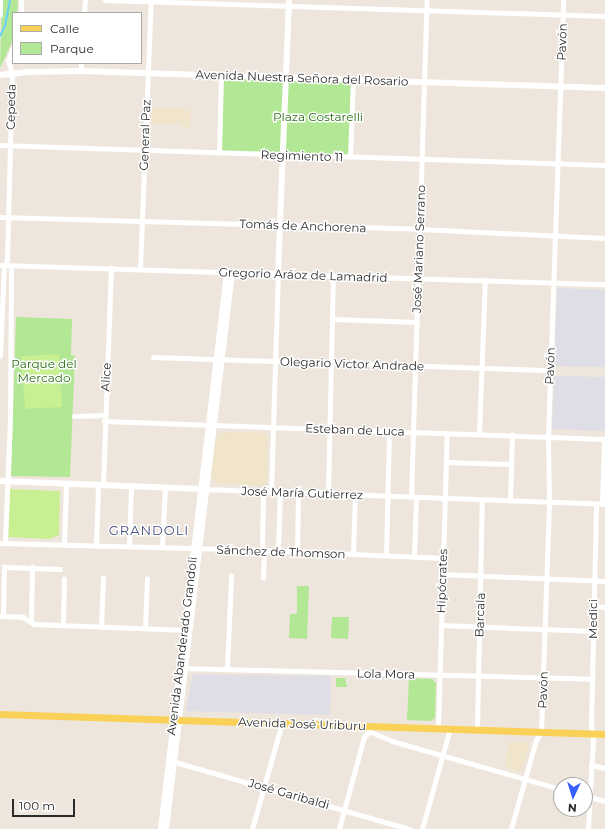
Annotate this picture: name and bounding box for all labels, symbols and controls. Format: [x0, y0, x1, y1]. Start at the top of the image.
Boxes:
legend [12, 12, 142, 64]
text: Calle [50, 21, 79, 36]
street label: Pavón [554, 23, 570, 61]
text: Parque [50, 41, 94, 56]
street label: Avenida Nuestra Señora del Rosario [195, 67, 409, 89]
street label: Cepeda [3, 84, 19, 130]
street label: General Paz [137, 99, 153, 171]
park label: Plaza Costarelli [273, 110, 363, 124]
street label: Regimiento 11 [260, 147, 344, 165]
street label: José Mariano Serrano [410, 185, 428, 313]
street label: Tomás de Anchorena [239, 217, 367, 235]
street label: Gregorio Aráoz de Lamadrid [218, 265, 388, 285]
street label: Pavón [542, 347, 558, 385]
street label: Olegario Victor Andrade [280, 354, 424, 374]
park label: Parque del Mercado [11, 357, 77, 385]
street label: Alice [98, 362, 114, 392]
street label: Esteban de Luca [305, 421, 405, 439]
street label: José María Gutierrez [241, 484, 363, 502]
district label: GRANDOLI [109, 522, 189, 538]
street label: Sánchez de Thomson [216, 543, 346, 561]
street label: Hipócrates [434, 548, 450, 614]
street label: Avenida Abanderado Grandoli [164, 556, 200, 736]
street label: Barcala [472, 592, 488, 638]
street label: Medici [586, 599, 600, 639]
street label: Lola Mora [357, 666, 415, 682]
street label: Pavón [535, 671, 551, 709]
street label: Avenida José Uriburu [238, 715, 366, 733]
street label: José Garibaldi [247, 776, 331, 812]
north arrow [553, 777, 593, 817]
scale bar [14, 791, 77, 817]
text: 100 m [19, 798, 55, 813]
text: N [567, 801, 577, 815]

